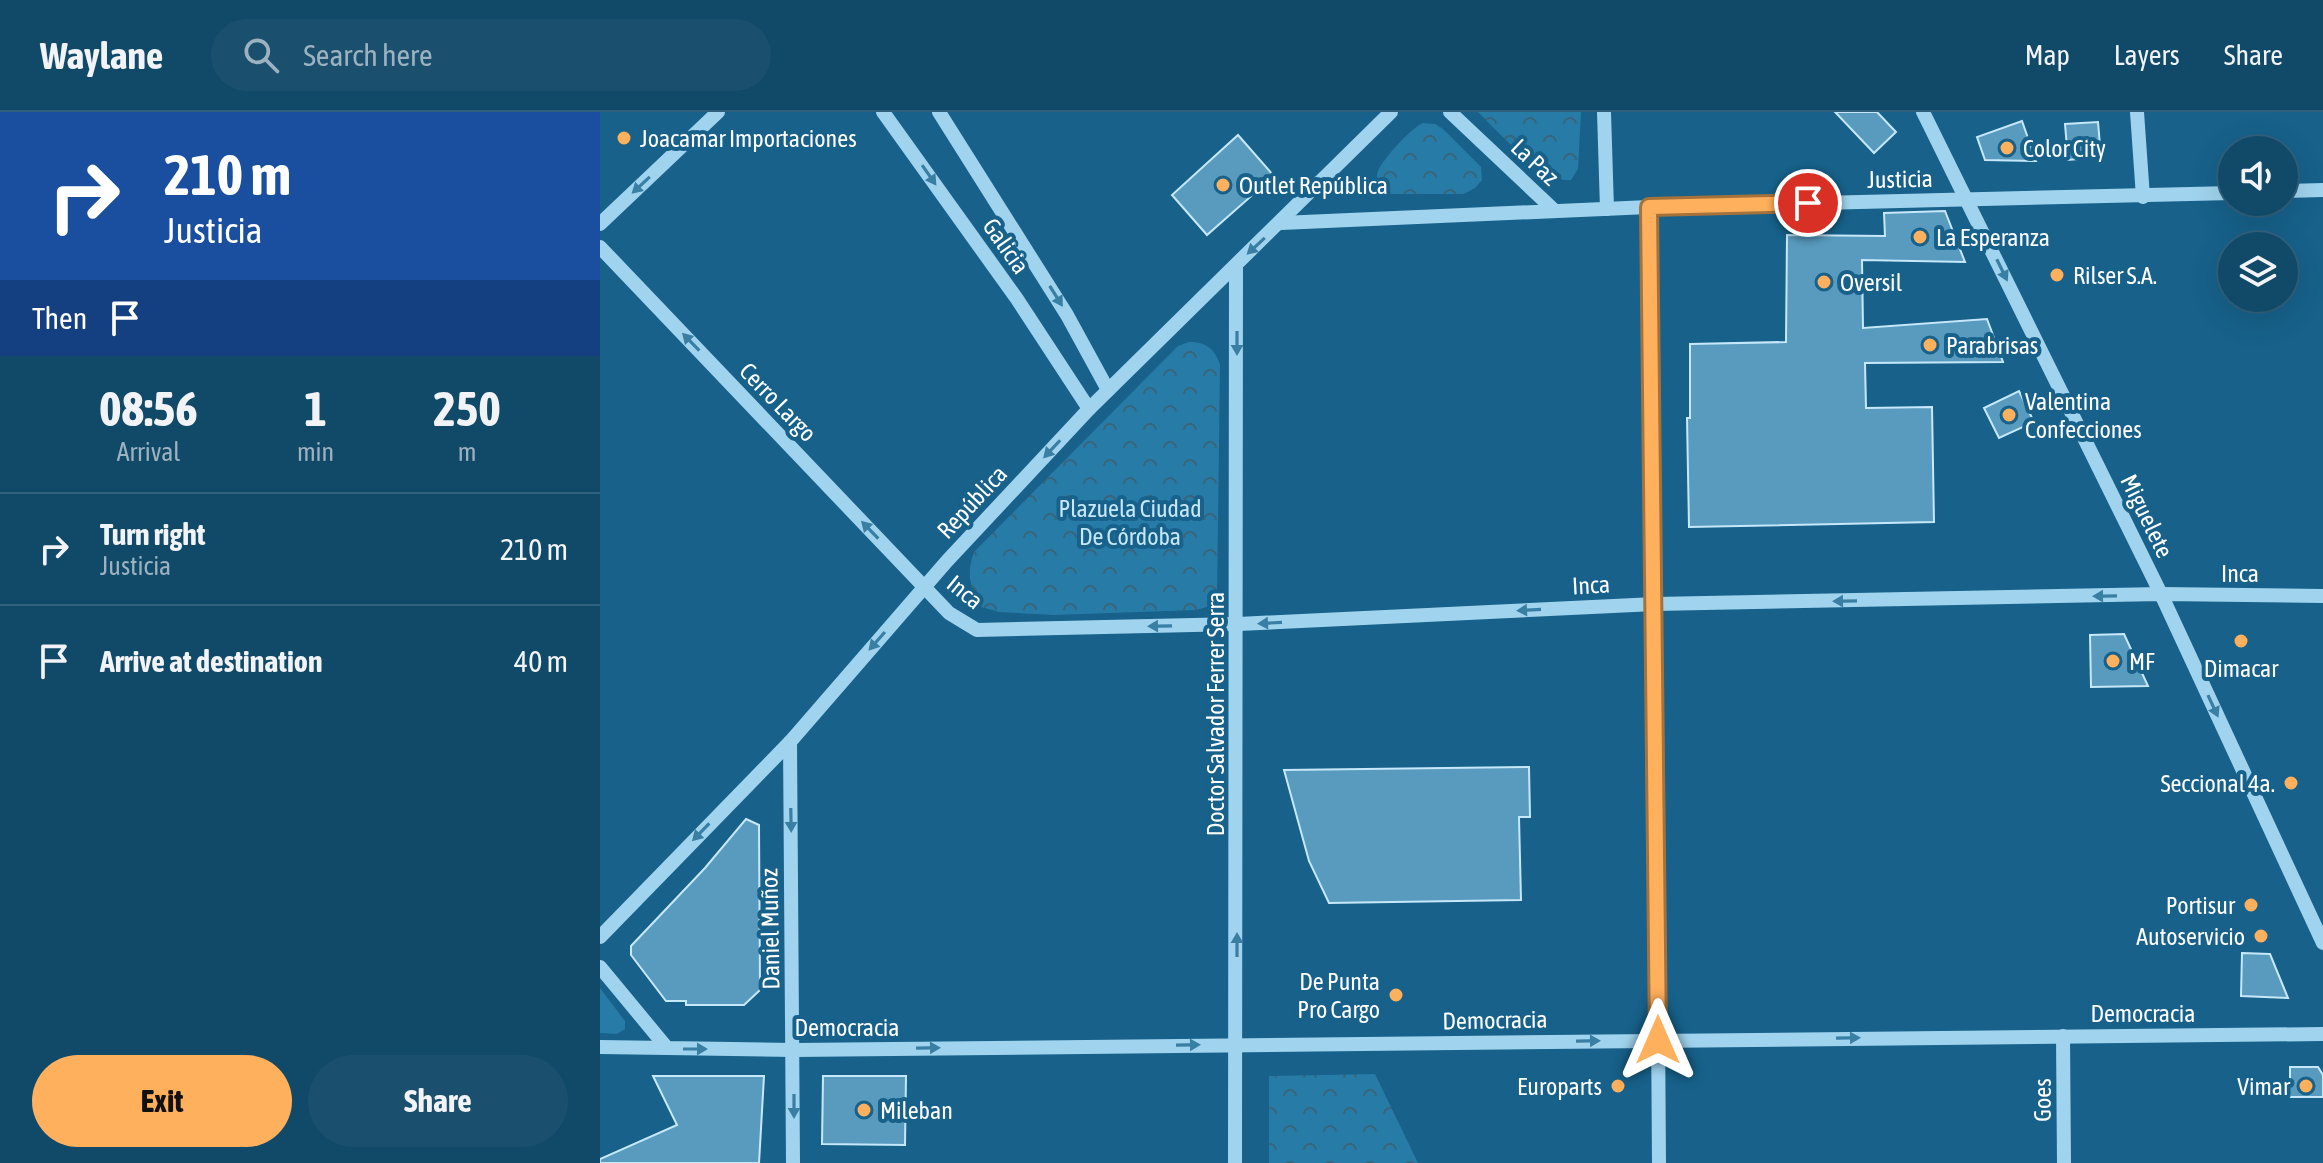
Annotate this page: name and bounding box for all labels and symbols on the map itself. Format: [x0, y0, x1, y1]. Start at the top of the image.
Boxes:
place label: Joacamar Importaciones [640, 125, 857, 152]
marker: Joacamar Importaciones [615, 129, 633, 147]
street label: La Paz [1506, 133, 1565, 191]
place label: Color City [2023, 135, 2106, 162]
marker: Color City [1998, 139, 2016, 157]
one-way arrow [921, 164, 936, 185]
street label: Justicia [1867, 165, 1933, 193]
pin [1774, 169, 1842, 237]
place label: Outlet República [1239, 172, 1388, 199]
one-way arrow [632, 176, 651, 194]
marker: Outlet República [1214, 176, 1232, 194]
street label: Galicia [977, 213, 1035, 279]
place label: La Esperanza [1936, 224, 2050, 251]
marker: La Esperanza [1911, 228, 1929, 246]
one-way arrow [1247, 236, 1266, 254]
one-way arrow [1995, 258, 2009, 281]
place label: Rilser S.A. [2073, 262, 2157, 289]
marker: Rilser S.A. [2048, 266, 2066, 284]
place label: Oversil [1840, 269, 1903, 296]
marker: Oversil [1815, 273, 1833, 291]
one-way arrow [1048, 285, 1062, 307]
one-way arrow [1231, 331, 1243, 356]
place label: Parabrisas [1946, 332, 2038, 359]
one-way arrow [682, 333, 701, 352]
marker: Parabrisas [1921, 336, 1939, 354]
street label: Cerro Largo [734, 357, 822, 447]
place label: Valentina Confecciones [2025, 388, 2142, 443]
marker: Valentina Confecciones [2000, 406, 2018, 424]
one-way arrow [1043, 439, 1061, 458]
street label: República [932, 460, 1012, 544]
street label: Miguelete [2115, 470, 2179, 562]
park label: Plazuela Ciudad De Córdoba [1058, 495, 1202, 550]
one-way arrow [862, 521, 880, 540]
street label: Inca [2221, 560, 2259, 587]
street label: Inca [942, 570, 988, 614]
street label: Inca [1571, 571, 1611, 599]
one-way arrow [2092, 589, 2117, 602]
street label: Doctor Salvador Ferrer Serra [1202, 592, 1229, 836]
one-way arrow [1832, 595, 1857, 607]
one-way arrow [1516, 604, 1541, 617]
one-way arrow [1257, 616, 1282, 629]
one-way arrow [1147, 620, 1172, 632]
one-way arrow [869, 631, 886, 651]
marker: Dimacar [2232, 632, 2250, 650]
place label: MF [2129, 648, 2155, 675]
marker: MF [2104, 652, 2122, 670]
place label: Dimacar [2204, 655, 2279, 682]
one-way arrow [2206, 694, 2220, 717]
place label: Seccional 4a. [2160, 770, 2275, 797]
marker: Seccional 4a. [2282, 774, 2300, 792]
one-way arrow [785, 808, 797, 833]
one-way arrow [693, 822, 711, 841]
street label: Daniel Muñoz [755, 868, 785, 990]
place label: Portisur [2166, 892, 2236, 919]
marker: Portisur [2242, 896, 2260, 914]
place label: Autoservicio [2136, 923, 2245, 950]
marker: Autoservicio [2252, 927, 2270, 945]
one-way arrow [1231, 932, 1243, 957]
place label: De Punta Pro Cargo [1297, 968, 1380, 1023]
marker: De Punta Pro Cargo [1387, 986, 1405, 1004]
position arrow [1616, 998, 1700, 1082]
street label: Democracia [2090, 1000, 2196, 1027]
street label: Democracia [1442, 1006, 1548, 1034]
street label: Democracia [794, 1014, 900, 1041]
one-way arrow [1836, 1032, 1861, 1044]
one-way arrow [1576, 1034, 1601, 1047]
one-way arrow [1176, 1039, 1201, 1051]
one-way arrow [683, 1042, 708, 1055]
one-way arrow [916, 1042, 941, 1054]
place label: Europarts [1517, 1073, 1602, 1100]
place label: Vimar [2237, 1073, 2291, 1100]
marker: Europarts [1609, 1077, 1627, 1095]
marker: Vimar [2297, 1077, 2315, 1095]
street label: Goes [2029, 1078, 2056, 1122]
one-way arrow [788, 1094, 800, 1119]
place label: Mileban [880, 1097, 953, 1124]
marker: Mileban [855, 1101, 873, 1119]

